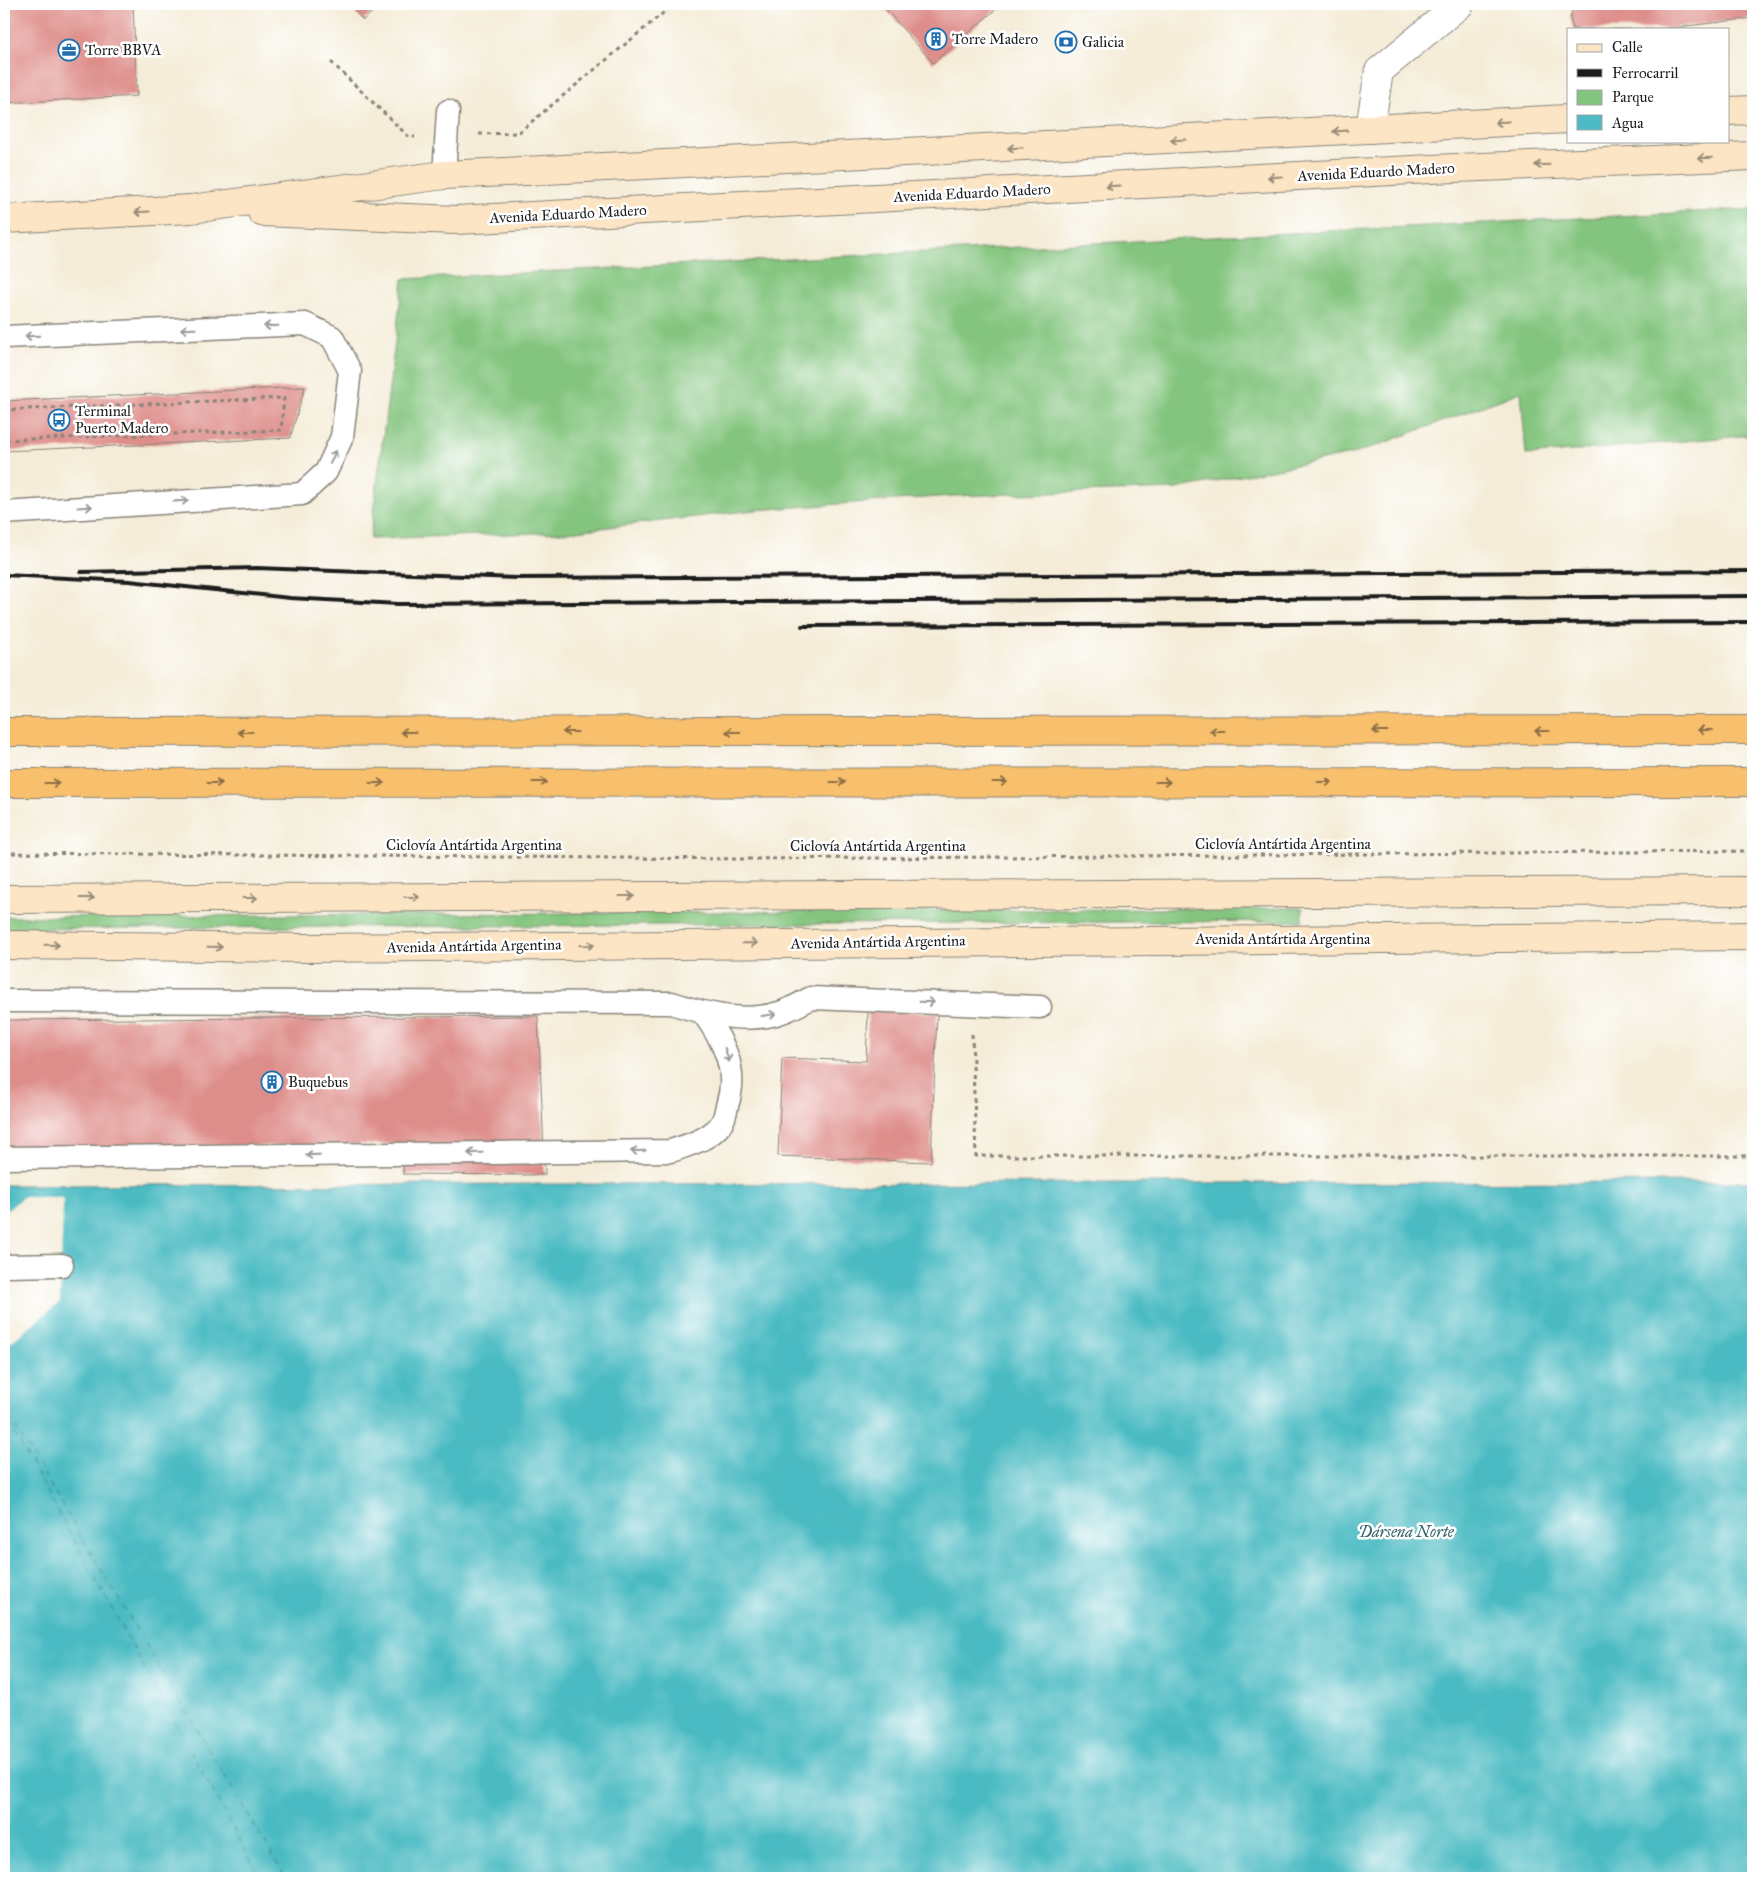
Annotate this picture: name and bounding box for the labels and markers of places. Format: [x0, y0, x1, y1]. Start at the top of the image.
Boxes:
building icon: Torre Madero [924, 27, 948, 51]
place label: Torre Madero [952, 30, 1038, 48]
bank icon: Galicia [1054, 30, 1078, 54]
place label: Galicia [1082, 33, 1125, 51]
office icon: Torre BBVA [57, 38, 81, 62]
place label: Torre BBVA [85, 41, 161, 59]
place label: Terminal Puerto Madero [75, 402, 169, 437]
bus stop icon: Terminal Puerto Madero [47, 408, 71, 432]
building icon: Buquebus [260, 1070, 284, 1094]
place label: Buquebus [288, 1073, 348, 1092]

